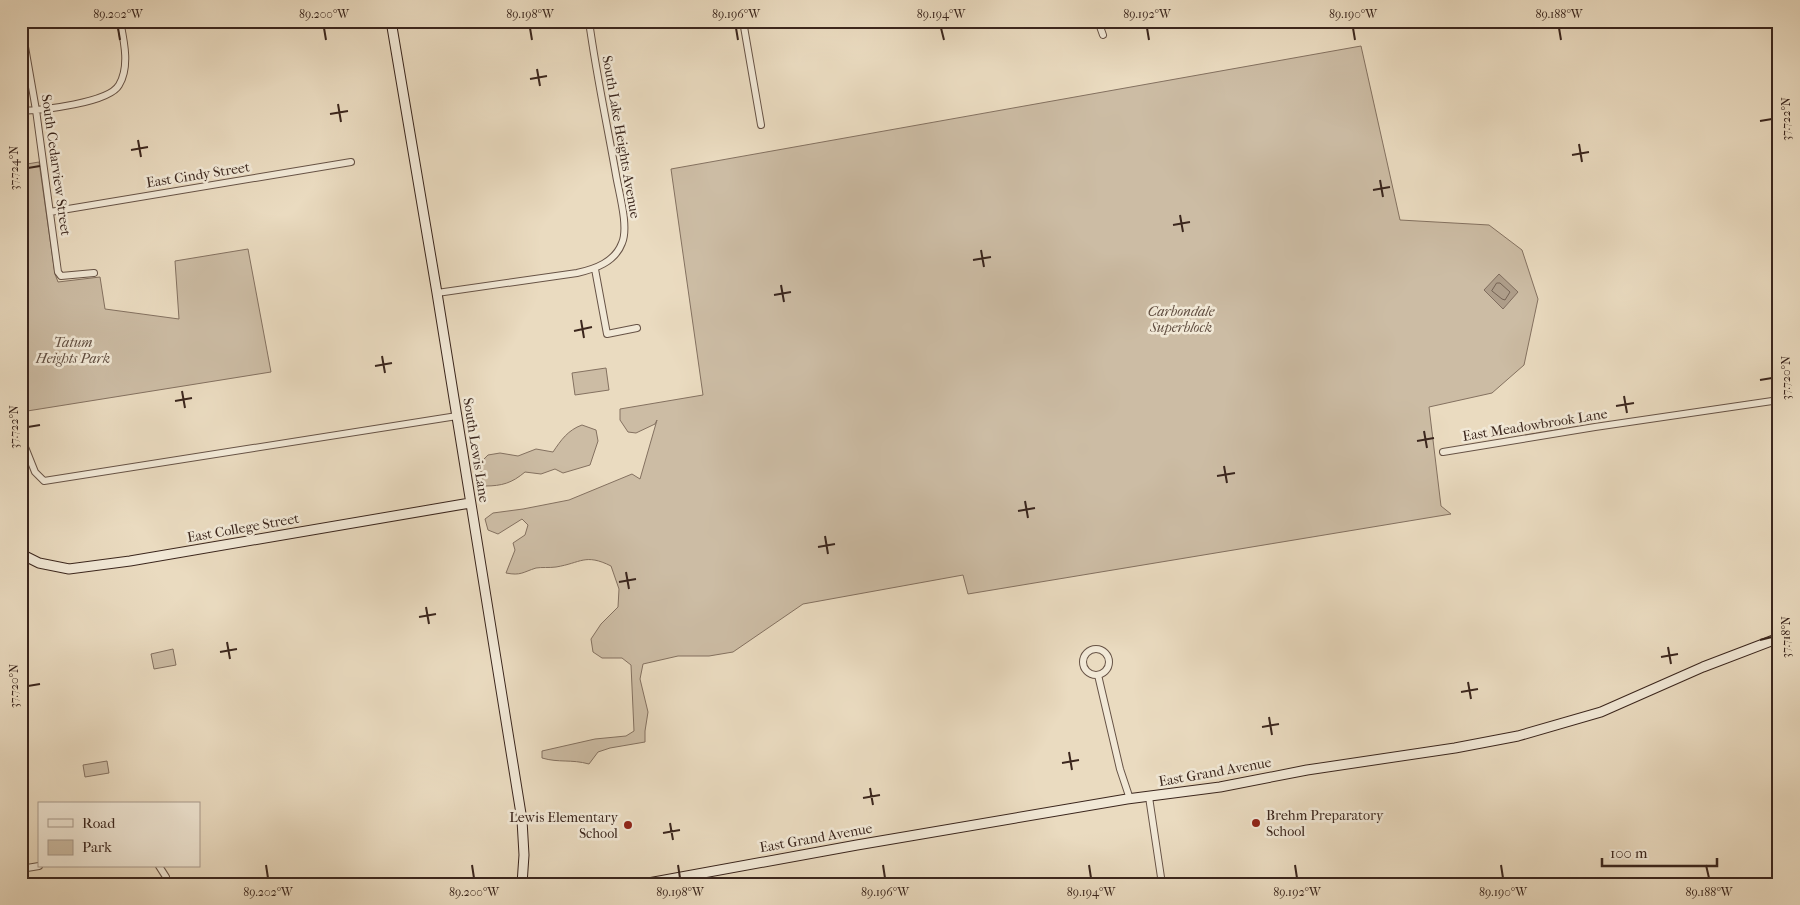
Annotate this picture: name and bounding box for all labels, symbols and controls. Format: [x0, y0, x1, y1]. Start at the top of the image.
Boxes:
text: 89.202°W [93, 7, 144, 21]
text: 89.200°W [299, 7, 350, 21]
text: 89.198°W [506, 7, 555, 21]
text: 89.196°W [712, 7, 761, 21]
text: 89.194°W [917, 7, 966, 21]
text: 89.192°W [1123, 7, 1172, 21]
text: 89.190°W [1329, 7, 1378, 21]
text: 89.188°W [1535, 7, 1584, 21]
street label: South Lake Heights Avenue [598, 54, 644, 220]
street label: South Cedarview Street [38, 93, 74, 237]
text: 37.722°N [1779, 97, 1793, 141]
text: 37.724°N [7, 146, 21, 190]
street label: East Cindy Street [145, 158, 251, 192]
park label: Carbondale Superblock [1148, 303, 1215, 336]
park label: Tatum Heights Park [35, 334, 110, 367]
text: 37.720°N [1779, 356, 1793, 400]
street label: South Lewis Lane [459, 396, 493, 504]
text: 37.722°N [7, 405, 21, 449]
street label: East Meadowbrook Lane [1461, 405, 1609, 445]
street label: East College Street [186, 510, 300, 546]
text: 37.718°N [1779, 616, 1793, 658]
text: 37.720°N [7, 664, 21, 708]
street label: East Grand Avenue [1157, 754, 1273, 790]
legend [38, 802, 200, 868]
place label: Brehm Preparatory School [1266, 807, 1384, 840]
place label: Lewis Elementary School [509, 809, 619, 842]
text: Road [82, 814, 116, 832]
marker: Brehm Preparatory School [1250, 817, 1262, 829]
marker: Lewis Elementary School [622, 819, 634, 831]
street label: East Grand Avenue [758, 820, 874, 856]
scale bar [1602, 835, 1718, 867]
text: Park [82, 838, 112, 856]
text: 100 m [1610, 844, 1648, 862]
text: 89.202°W [243, 885, 294, 899]
text: 89.200°W [449, 885, 500, 899]
text: 89.198°W [656, 885, 705, 899]
text: 89.196°W [861, 885, 910, 899]
text: 89.194°W [1067, 885, 1116, 899]
text: 89.192°W [1273, 885, 1322, 899]
text: 89.190°W [1479, 885, 1528, 899]
text: 89.188°W [1685, 885, 1734, 899]

